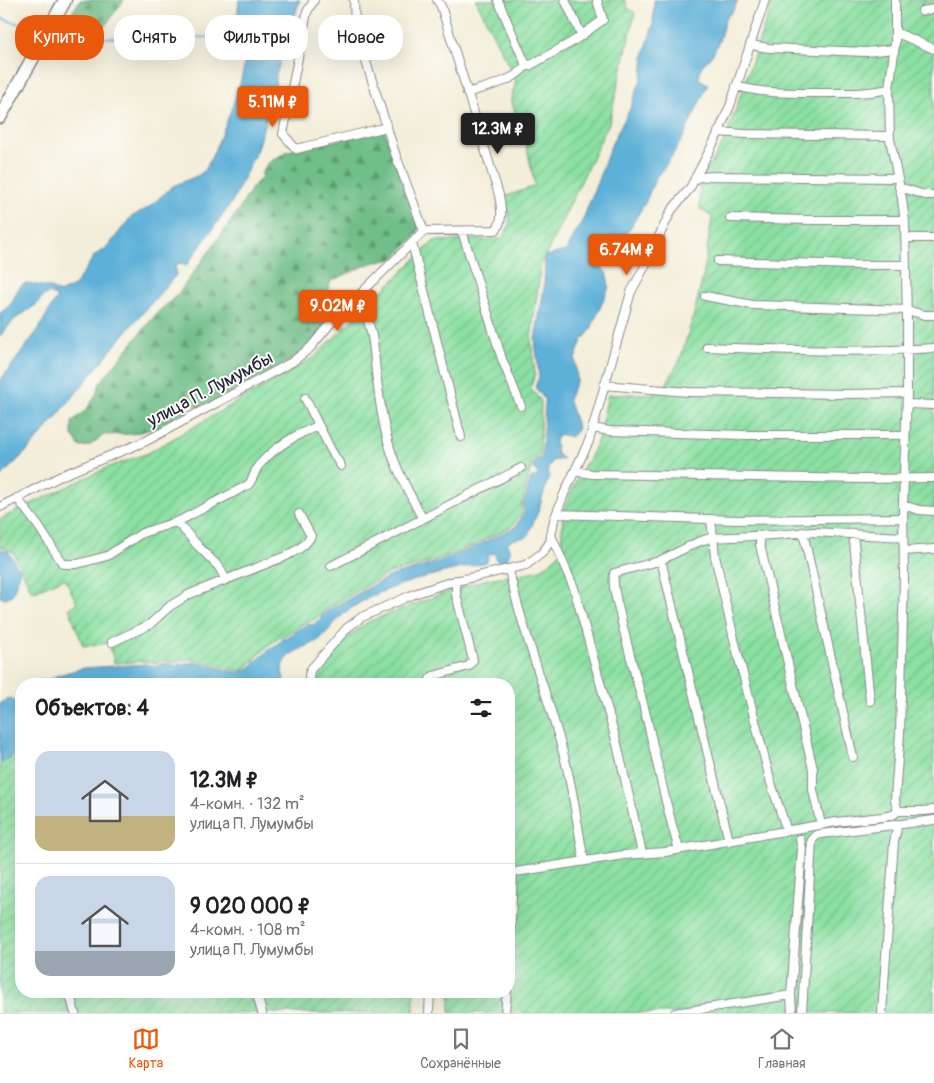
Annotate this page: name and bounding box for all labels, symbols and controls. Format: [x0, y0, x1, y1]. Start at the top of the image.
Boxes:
chip: Купить [15, 15, 104, 60]
chip: Снять [114, 15, 195, 60]
chip: Фильтры [205, 15, 308, 60]
chip: Новое [318, 15, 403, 60]
pin: 5.11M ₽ [227, 86, 319, 128]
text: 5.11M ₽ [248, 92, 298, 112]
pin: 12.3M ₽ [452, 112, 544, 155]
text: 12.3M ₽ [472, 119, 524, 139]
pin: 6.74M ₽ [581, 234, 673, 276]
text: 6.74M ₽ [599, 240, 655, 260]
pin: 9.02M ₽ [292, 290, 384, 332]
text: 9.02M ₽ [310, 296, 366, 316]
street label: улица П. Лумумбы [143, 347, 277, 433]
icon: filters [467, 694, 495, 722]
text: Объектов: 4 [35, 695, 149, 722]
text: 12.3M ₽ [190, 767, 259, 794]
icon: home [75, 771, 135, 831]
text: 4-комн. · 132 m² [190, 794, 304, 814]
text: улица П. Лумумбы [190, 814, 314, 834]
text: 9 020 000 ₽ [190, 893, 311, 920]
icon: home [75, 896, 135, 956]
text: 4-комн. · 108 m² [190, 920, 306, 940]
text: улица П. Лумумбы [190, 940, 314, 960]
tab: Карта [129, 1025, 163, 1072]
tab: Сохранённые [420, 1025, 501, 1072]
tab: Главная [758, 1025, 805, 1072]

